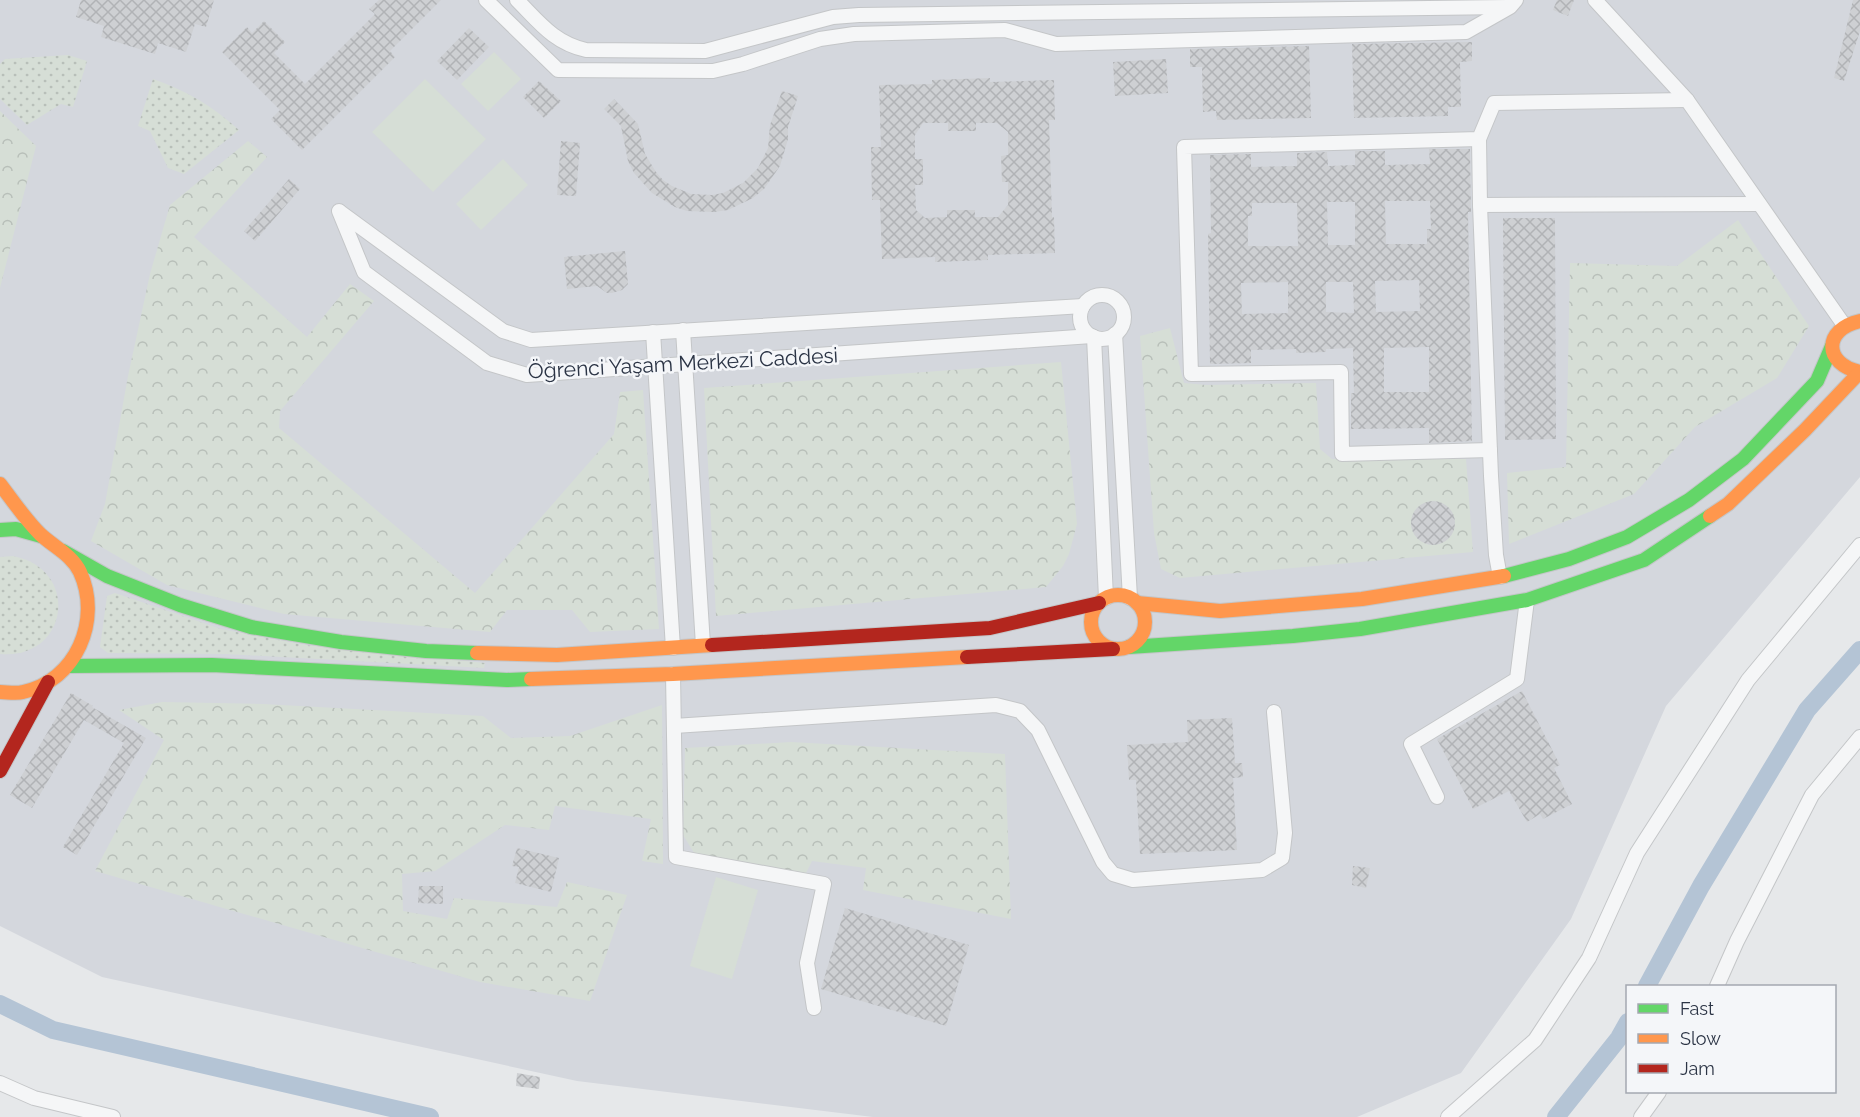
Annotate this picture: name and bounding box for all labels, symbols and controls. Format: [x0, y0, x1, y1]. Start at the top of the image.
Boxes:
street label: Öğrenci Yaşam Merkezi Caddesi [527, 342, 839, 384]
legend [1626, 985, 1836, 1093]
text: Fast [1680, 998, 1714, 1019]
text: Slow [1680, 1028, 1721, 1049]
text: Jam [1680, 1058, 1715, 1079]

